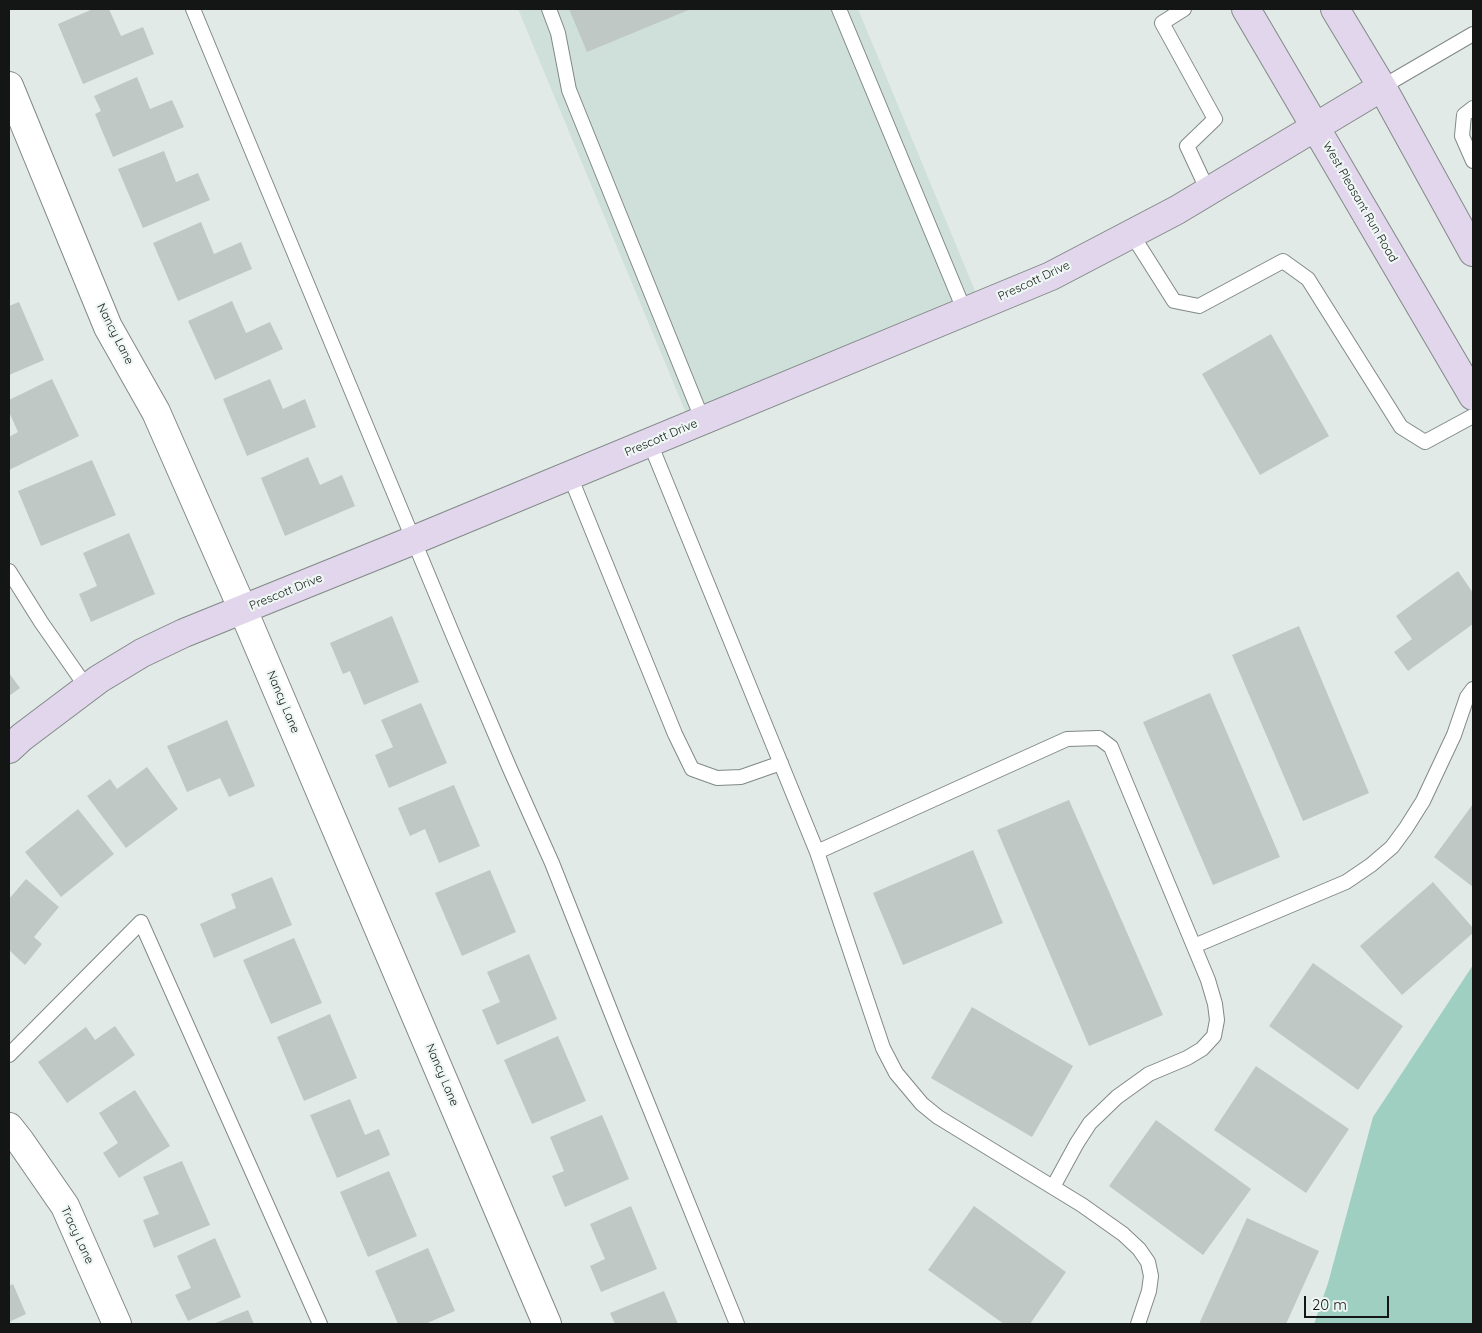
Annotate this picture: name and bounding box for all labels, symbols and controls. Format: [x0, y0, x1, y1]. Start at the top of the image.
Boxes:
street label: West Pleasant Run Road [1319, 139, 1401, 265]
street label: Prescott Drive [996, 258, 1072, 304]
street label: Nancy Lane [93, 301, 137, 367]
street label: Prescott Drive [622, 416, 700, 460]
street label: Prescott Drive [247, 571, 325, 613]
street label: Nancy Lane [263, 669, 303, 735]
street label: Nancy Lane [422, 1042, 462, 1108]
street label: Tracy Lane [57, 1204, 97, 1266]
scale bar [1307, 1286, 1392, 1318]
text: 20 m [1312, 1295, 1347, 1314]

